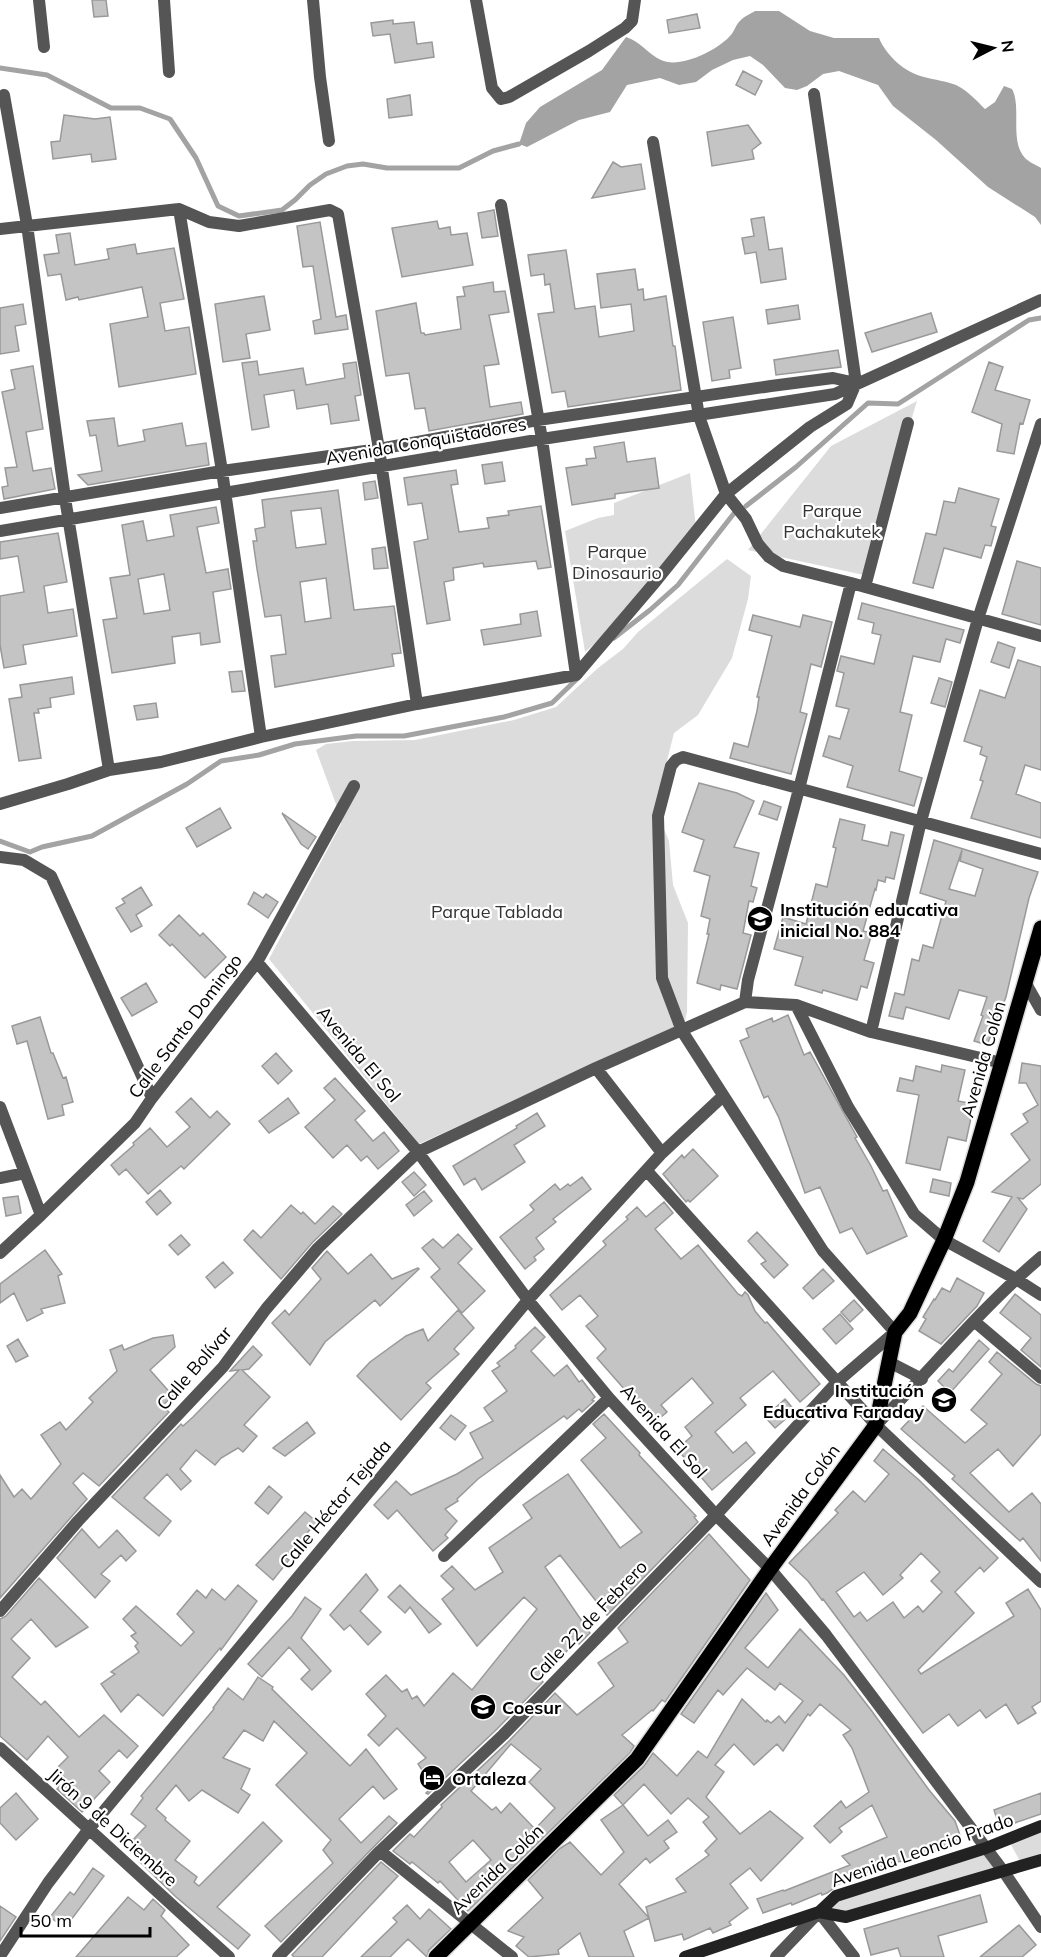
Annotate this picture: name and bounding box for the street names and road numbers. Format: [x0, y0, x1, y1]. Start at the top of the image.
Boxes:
street label: Avenida Conquistadores [324, 412, 528, 470]
street label: Calle Santo Domingo [123, 949, 247, 1103]
street label: Avenida Colón [955, 998, 1011, 1120]
street label: Avenida El Sol [312, 1001, 406, 1107]
street label: Calle Bolívar [151, 1321, 237, 1415]
street label: Avenida El Sol [616, 1379, 712, 1483]
street label: Calle Héctor Tejada [274, 1435, 396, 1573]
street label: Avenida Colón [755, 1440, 845, 1550]
street label: Calle 22 de Febrero [524, 1555, 652, 1687]
street label: Jirón 9 de Diciembre [43, 1763, 183, 1891]
street label: Avenida Leoncio Prado [828, 1808, 1016, 1892]
street label: Avenida Colón [446, 1819, 548, 1919]

